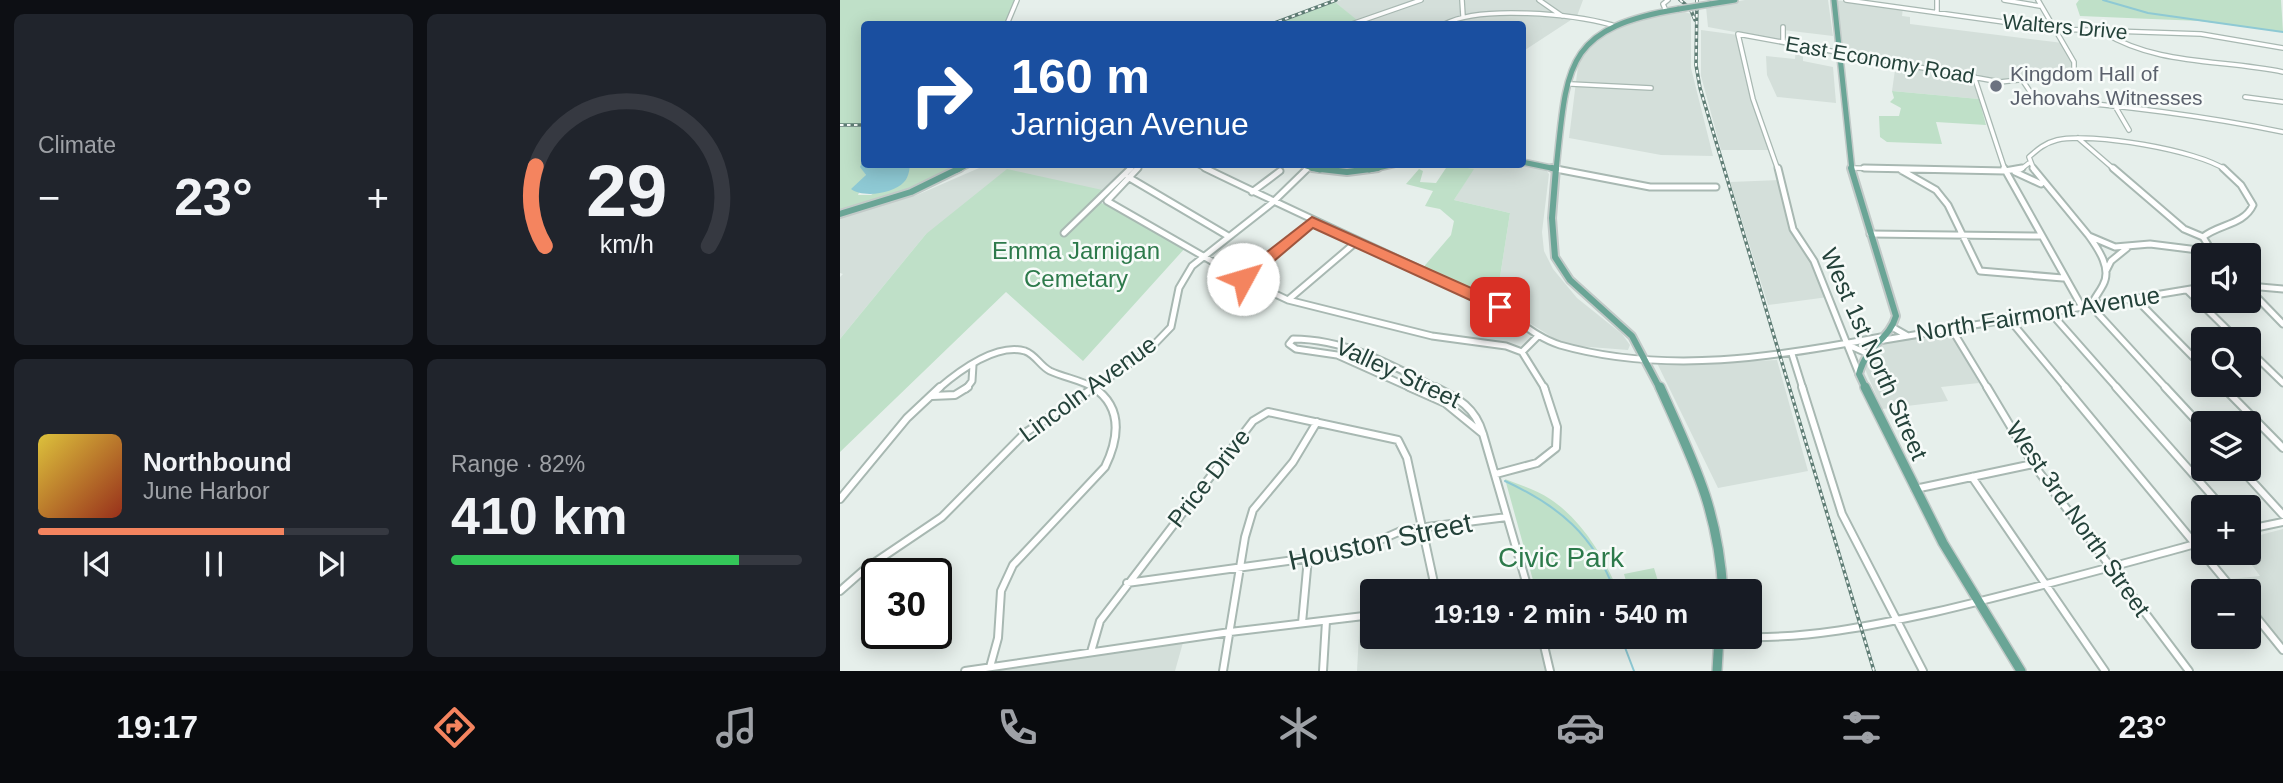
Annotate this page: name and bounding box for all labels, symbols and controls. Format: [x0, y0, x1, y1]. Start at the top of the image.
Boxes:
street label: Walters Drive [2002, 10, 2128, 43]
street label: East Economy Road [1784, 32, 1976, 87]
icon: right [896, 49, 987, 140]
text: 160 m [1011, 49, 1150, 103]
place label: Kingdom Hall of Jehovahs Witnesses [2010, 62, 2203, 109]
marker: Kingdom Hall of Jehovahs Witnesses [1988, 78, 2004, 94]
text: Jarnigan Avenue [1011, 106, 1249, 142]
text: Climate [38, 132, 116, 158]
text: 29 [586, 150, 667, 231]
text: 23° [174, 168, 253, 226]
text: − [38, 177, 60, 219]
text: + [367, 177, 389, 219]
text: km/h [599, 229, 654, 257]
park label: Emma Jarnigan Cemetary [992, 237, 1160, 292]
position arrow [1206, 242, 1280, 316]
map controls [2191, 243, 2261, 649]
button: sound [2191, 243, 2261, 313]
street label: West 1st North Street [1816, 244, 1933, 464]
pin [1470, 277, 1530, 337]
street label: North Fairmont Avenue [1914, 281, 2162, 346]
icon: arrive [1481, 288, 1519, 326]
button: search [2191, 327, 2261, 397]
street label: Lincoln Avenue [1014, 330, 1161, 447]
street label: Valley Street [1332, 332, 1465, 413]
button: layers [2191, 411, 2261, 481]
street label: West 3rd North Street [2001, 416, 2156, 622]
street label: Price Drive [1162, 423, 1255, 532]
text: Northbound [143, 447, 292, 477]
text: Range · 82% [451, 451, 585, 477]
text: June Harbor [143, 478, 270, 504]
text: 410 km [451, 487, 627, 545]
button: + [2191, 495, 2261, 565]
street label: Houston Street [1286, 507, 1475, 576]
park label: Civic Park [1498, 542, 1625, 573]
icon: previous [78, 545, 116, 583]
icon: pause [195, 545, 233, 583]
icon: next [312, 545, 350, 583]
speed limit sign: 30 [861, 558, 952, 649]
button: − [2191, 579, 2261, 649]
text: 19:19 · 2 min · 540 m [1434, 599, 1688, 629]
icon: directions [430, 703, 479, 752]
icon: music [712, 703, 761, 752]
icon: phone [993, 703, 1042, 752]
icon: climate [1274, 703, 1323, 752]
icon: car [1556, 703, 1605, 752]
icon: filters [1837, 703, 1886, 752]
text: 19:17 [116, 709, 198, 745]
text: 23° [2118, 709, 2167, 745]

